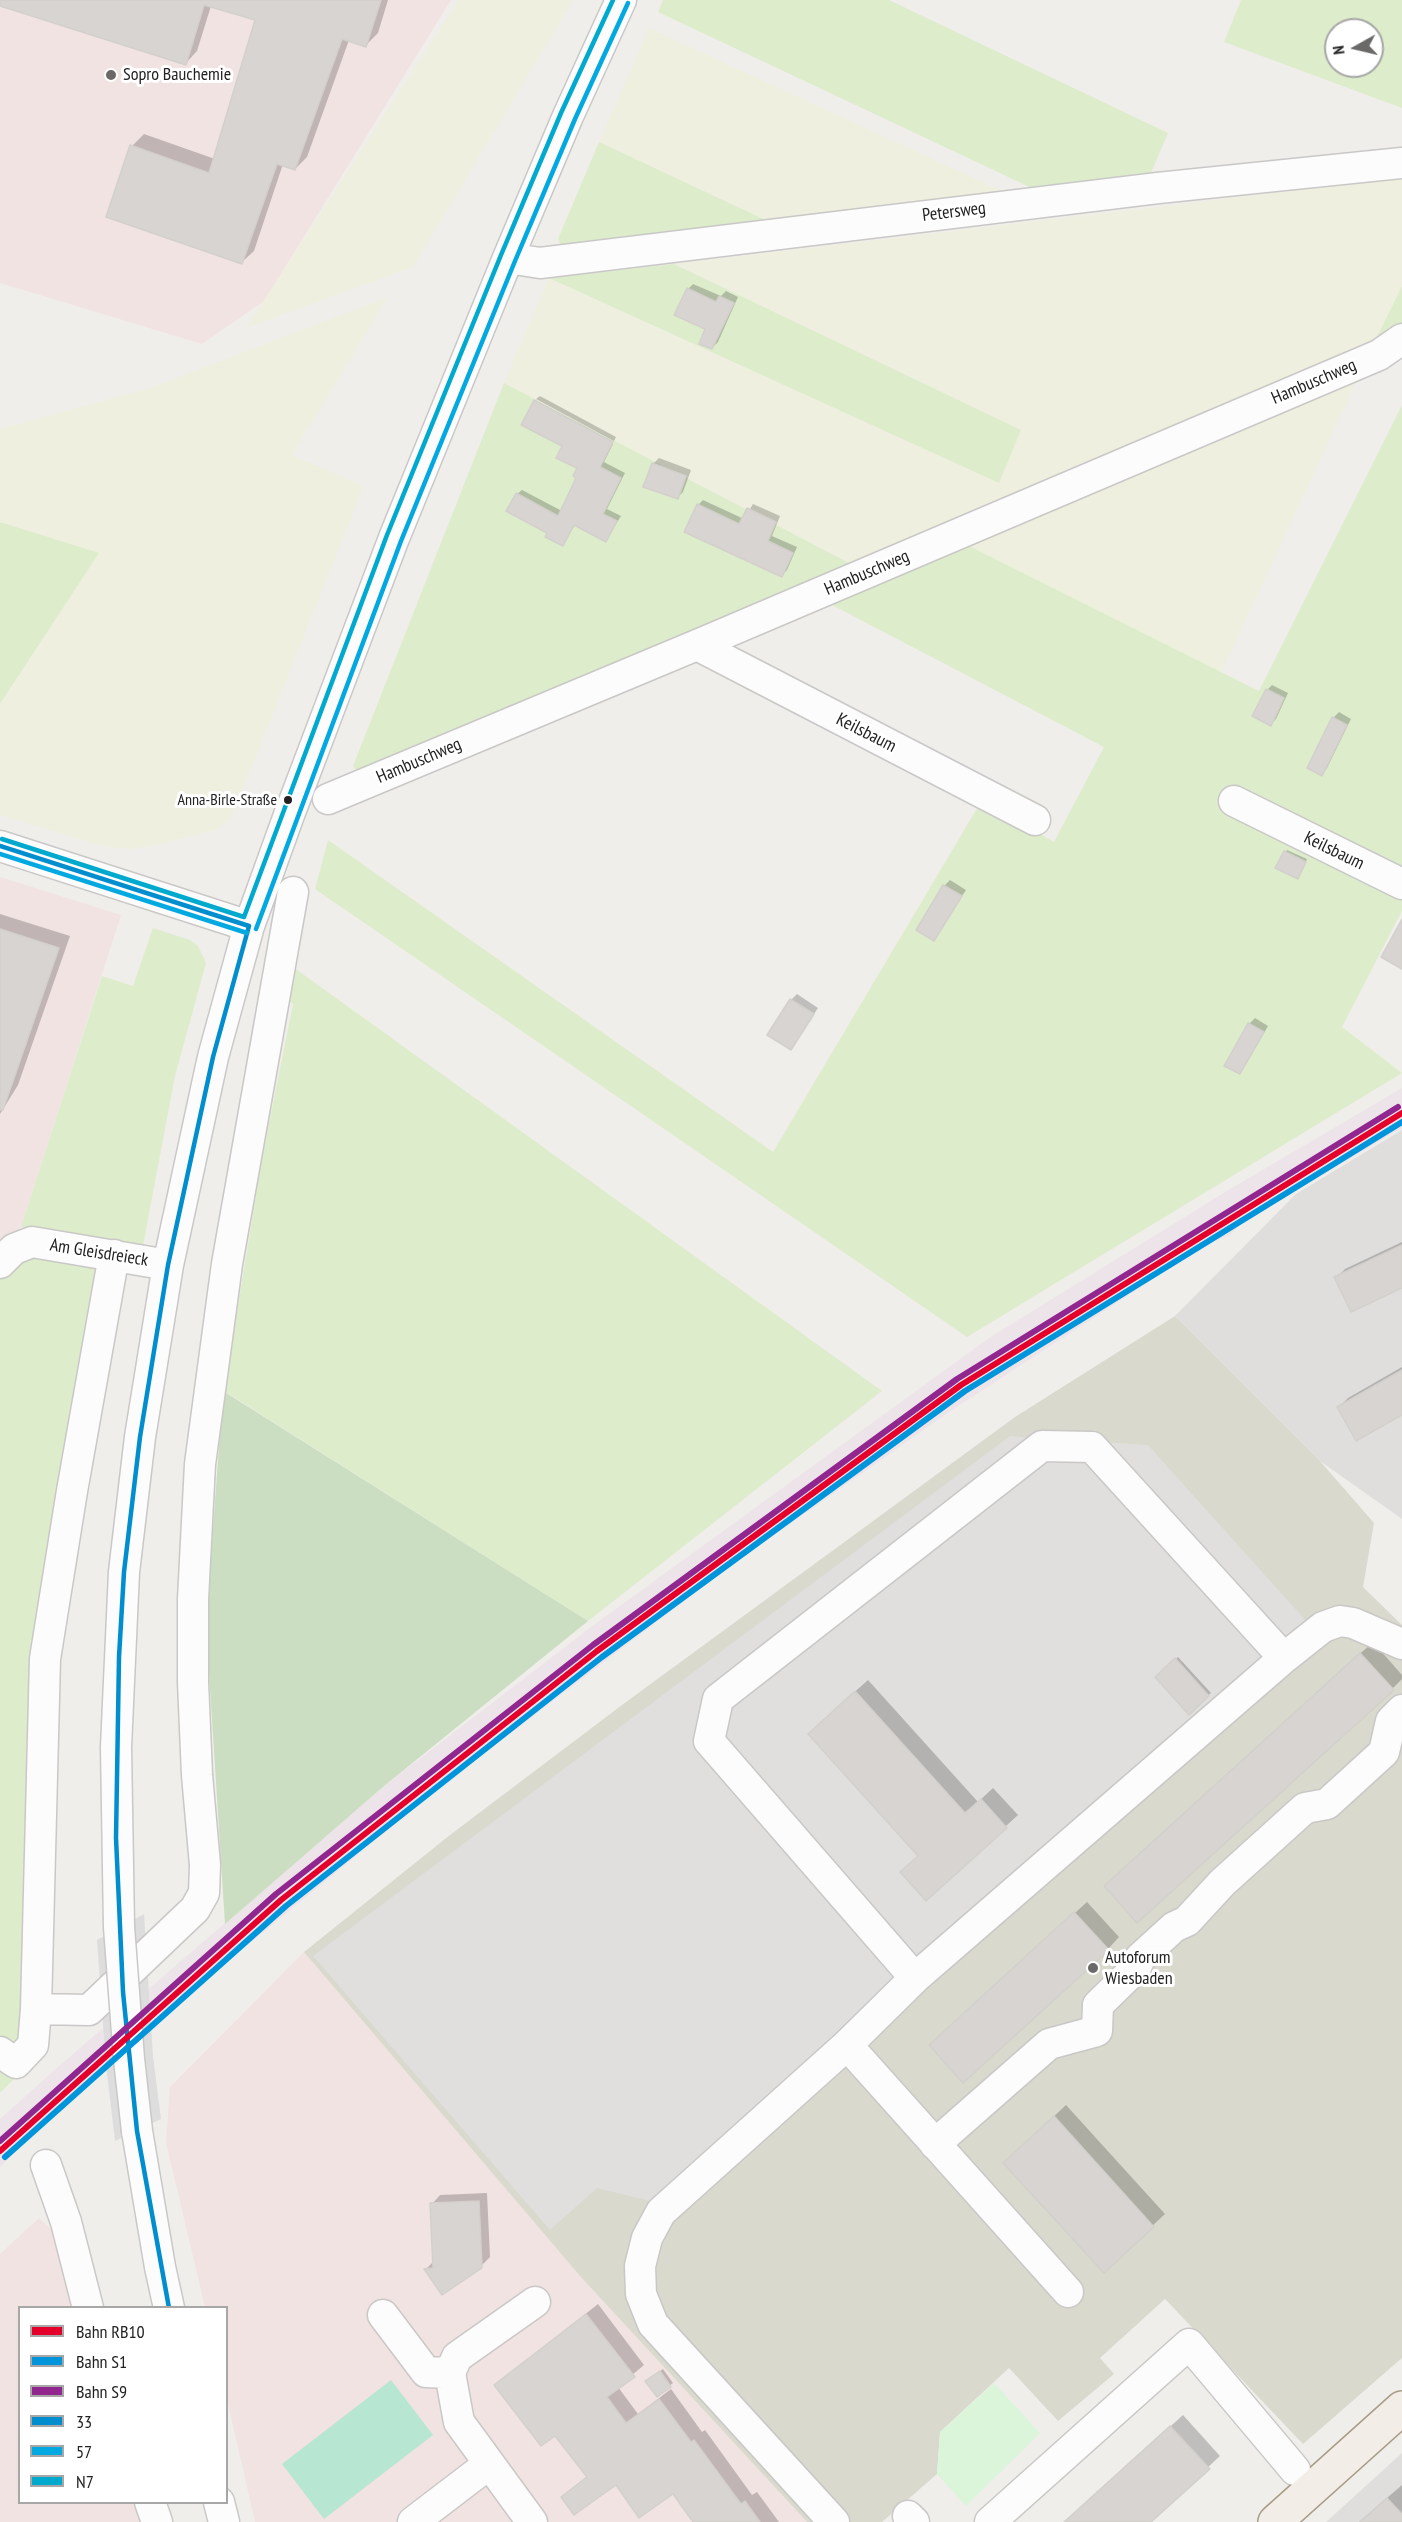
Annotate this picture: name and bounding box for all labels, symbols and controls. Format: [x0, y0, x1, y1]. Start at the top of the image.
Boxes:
north arrow [1324, 18, 1384, 78]
text: N [1328, 45, 1349, 56]
place label: Sopro Bauchemie [123, 64, 231, 86]
marker: Sopro Bauchemie [104, 68, 118, 82]
street label: Petersweg [921, 197, 987, 227]
street label: Hambuschweg [1268, 354, 1360, 410]
street label: Hambuschweg [821, 545, 913, 601]
street label: Keilsbaum [832, 709, 900, 757]
street label: Hambuschweg [373, 733, 465, 789]
place label: Anna-Birle-Straße [177, 790, 277, 810]
marker: Anna-Birle-Straße [282, 794, 294, 806]
street label: Keilsbaum [1300, 827, 1368, 875]
street label: Am Gleisdreieck [48, 1235, 150, 1271]
place label: Autoforum Wiesbaden [1105, 1947, 1173, 1990]
marker: Autoforum Wiesbaden [1086, 1961, 1100, 1975]
legend [18, 2306, 228, 2504]
text: Bahn RB10 [76, 2320, 145, 2343]
text: Bahn S1 [76, 2350, 127, 2373]
text: Bahn S9 [76, 2380, 127, 2403]
text: 33 [76, 2410, 92, 2433]
text: 57 [76, 2440, 92, 2463]
text: N7 [76, 2470, 94, 2493]

